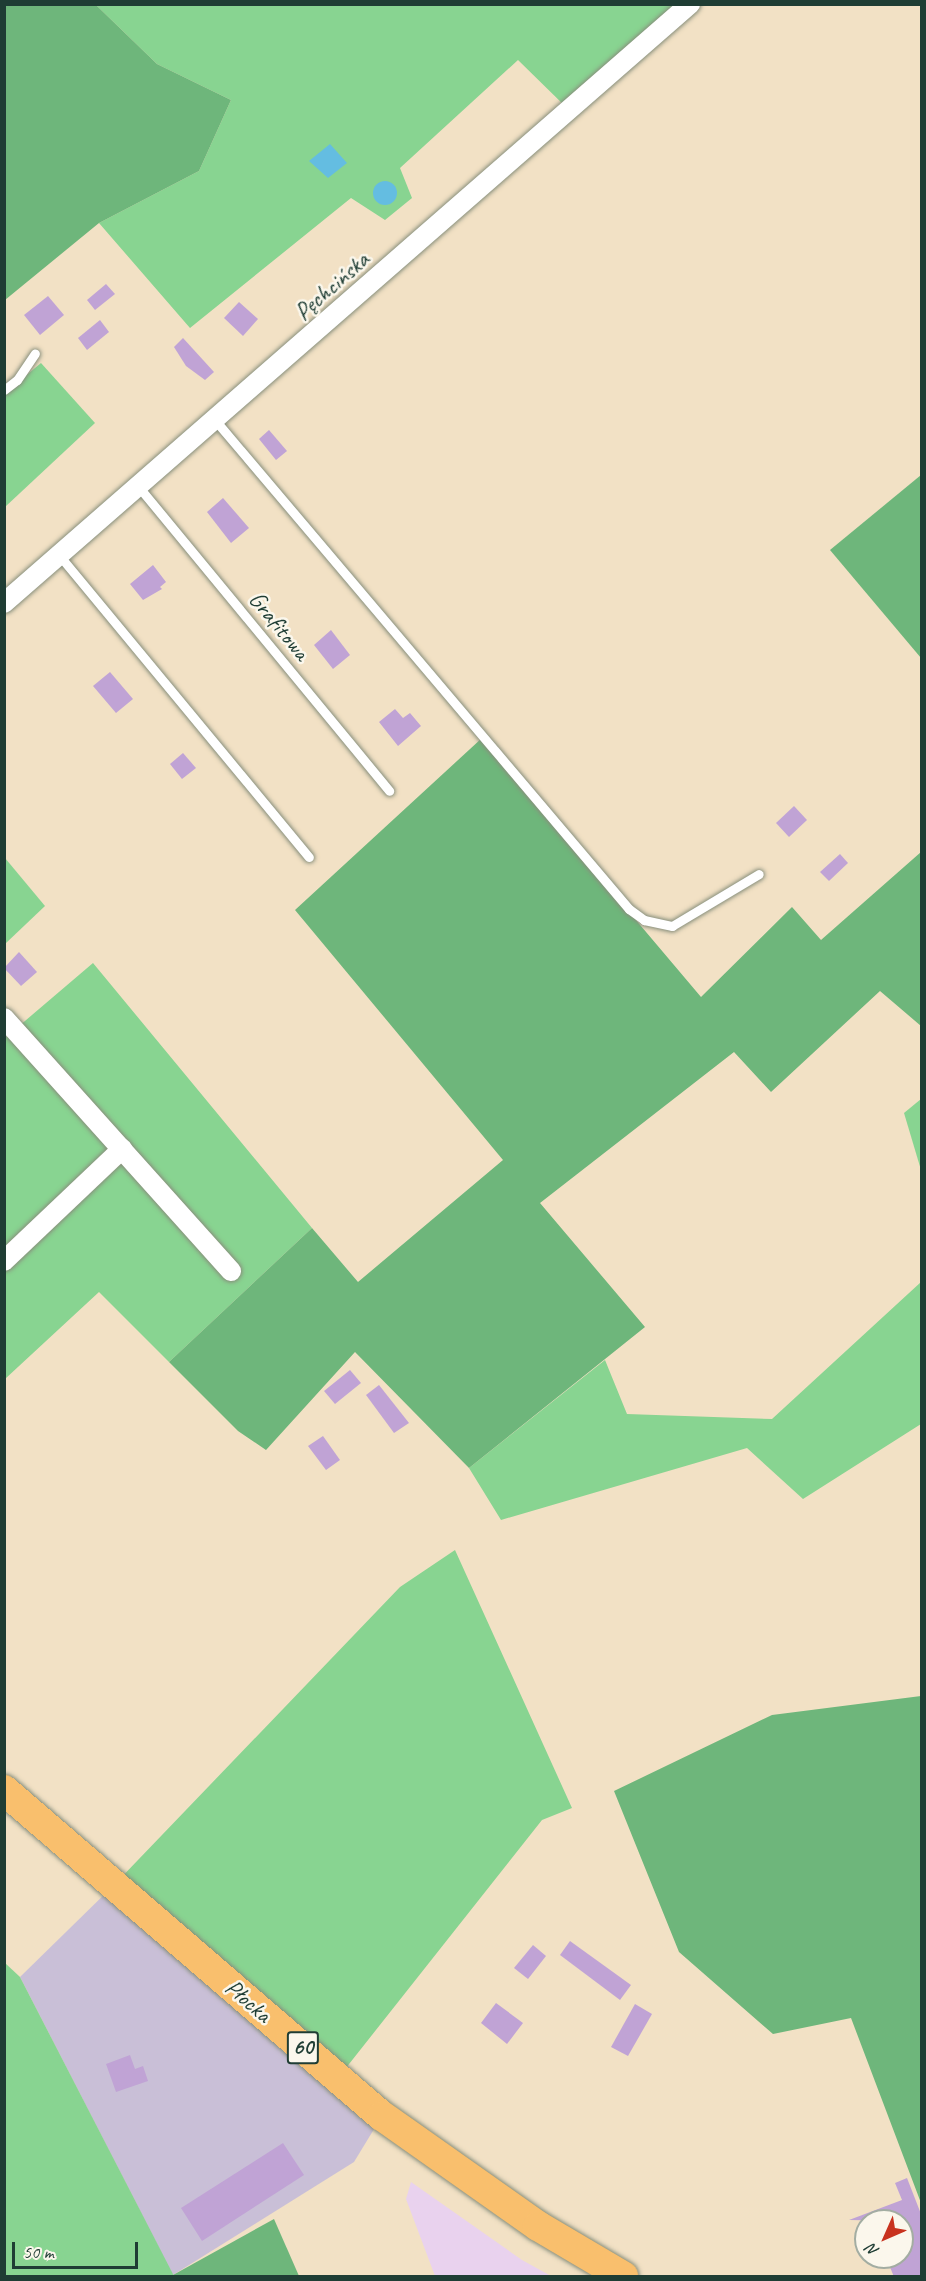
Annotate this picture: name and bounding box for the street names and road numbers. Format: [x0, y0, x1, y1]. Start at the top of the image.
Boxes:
street label: Pęchcińska [289, 246, 375, 326]
street label: Grafitowa [243, 586, 315, 666]
street label: Płocka [219, 1973, 277, 2029]
road number: 60 [286, 2029, 320, 2067]

